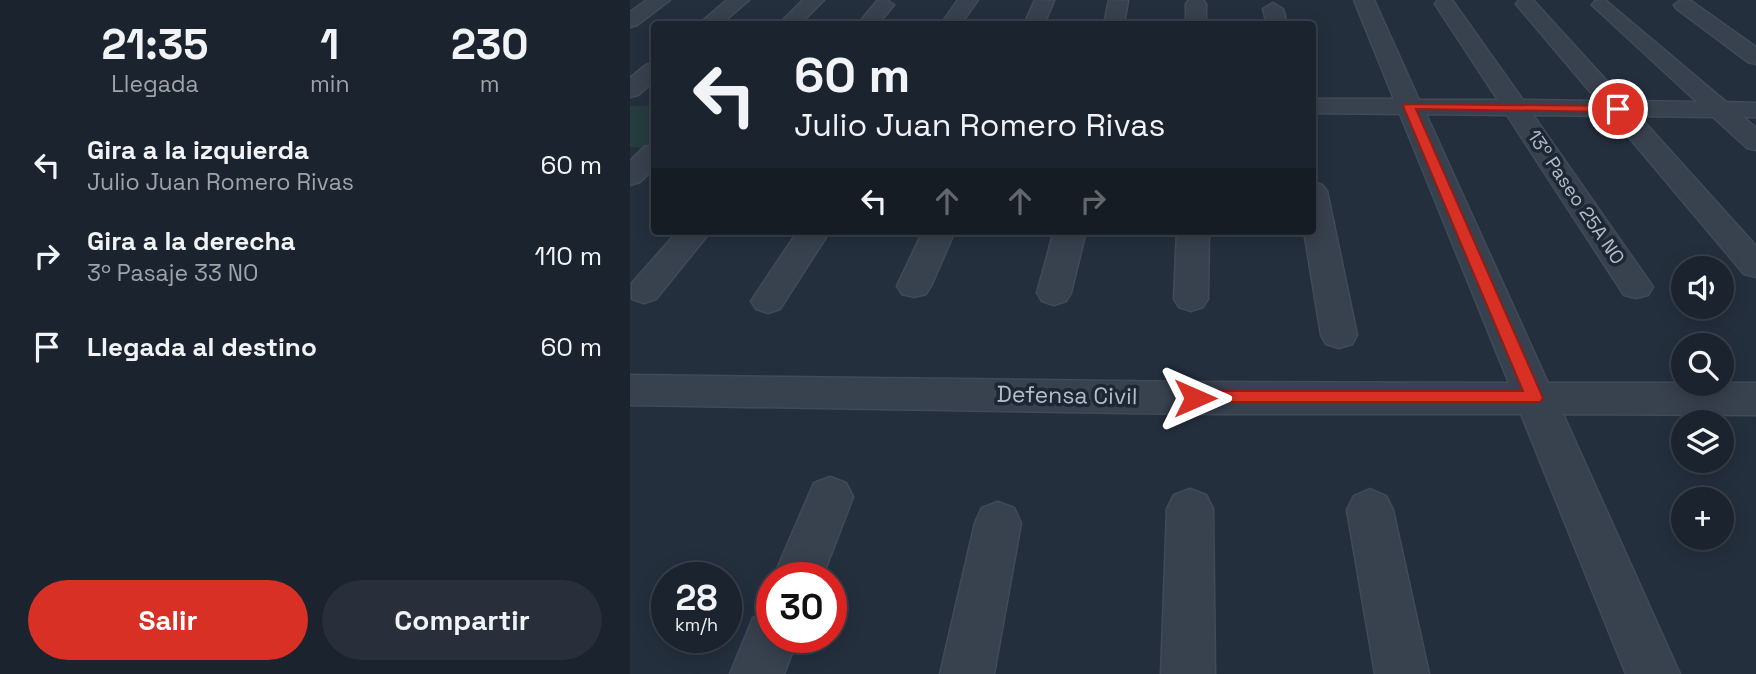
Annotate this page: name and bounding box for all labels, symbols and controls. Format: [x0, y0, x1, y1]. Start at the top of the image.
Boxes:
text: 21:35 [101, 18, 209, 71]
text: 1 [320, 18, 339, 71]
text: 230 [451, 18, 529, 71]
text: 60 m [794, 44, 910, 106]
icon: left [679, 49, 770, 140]
text: Llegada [111, 69, 199, 99]
text: min [310, 69, 349, 99]
text: m [480, 69, 500, 99]
pin [1588, 79, 1648, 139]
icon: arrive [1599, 90, 1637, 128]
text: Julio Juan Romero Rivas [794, 105, 1165, 145]
street label: 13º Paseo 25A NO [1522, 125, 1630, 269]
text: Gira a la izquierda [87, 133, 309, 167]
icon: left [28, 146, 66, 184]
text: 60 m [540, 148, 602, 182]
text: Julio Juan Romero Rivas [87, 167, 354, 197]
icon: left [855, 182, 893, 220]
icon: ahead [928, 182, 966, 220]
icon: ahead [1001, 182, 1039, 220]
icon: right [1074, 182, 1112, 220]
text: Gira a la derecha [87, 224, 296, 258]
icon: right [28, 237, 66, 275]
text: 110 m [535, 239, 602, 273]
map controls [1671, 256, 1734, 550]
button: sound [1671, 256, 1734, 319]
text: 3º Pasaje 33 NO [87, 258, 258, 288]
icon: arrive [28, 328, 66, 366]
text: Llegada al destino [87, 330, 317, 364]
text: 60 m [540, 330, 602, 364]
button: search [1671, 333, 1734, 396]
position arrow [1158, 361, 1232, 435]
street label: Defensa Civil [996, 379, 1138, 411]
button: layers [1671, 410, 1734, 473]
button: + [1671, 487, 1734, 550]
speed limit sign: 30 [756, 562, 847, 653]
text: 28 [676, 576, 717, 620]
button: Salir [28, 580, 308, 660]
button: Compartir [322, 580, 602, 660]
text: km/h [675, 613, 718, 636]

